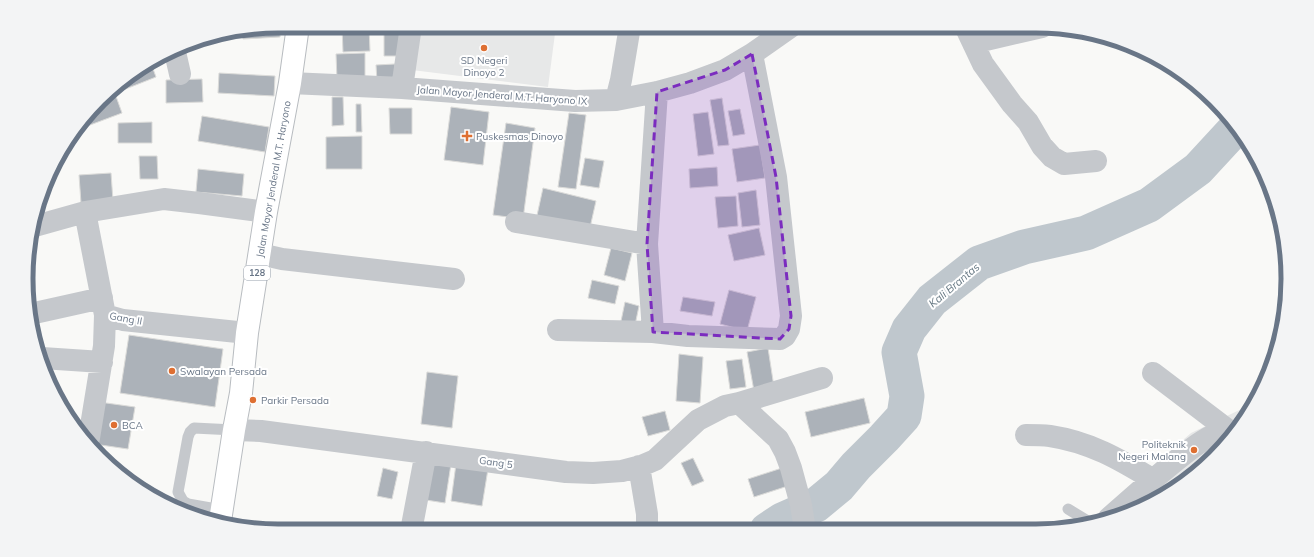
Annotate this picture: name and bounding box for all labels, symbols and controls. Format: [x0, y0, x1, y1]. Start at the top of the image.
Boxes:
marker: SD Negeri Dinoyo 2 [479, 43, 489, 53]
place label: SD Negeri Dinoyo 2 [461, 54, 507, 79]
street label: Jalan Mayor Jenderal M.T. Haryono IX [416, 83, 588, 108]
street label: Jalan Mayor Jenderal M.T. Haryono [253, 99, 294, 259]
marker: Puskesmas Dinoyo [461, 130, 473, 142]
place label: Puskesmas Dinoyo [476, 130, 564, 143]
water label: Kali Brantas [926, 259, 983, 310]
road number: 128 [244, 266, 270, 280]
street label: Gang II [109, 309, 143, 328]
place label: Swalayan Persada [180, 365, 267, 378]
marker: Swalayan Persada [167, 366, 177, 376]
place label: Parkir Persada [261, 394, 329, 407]
marker: Parkir Persada [248, 395, 258, 405]
place label: BCA [122, 419, 143, 432]
marker: BCA [109, 420, 119, 430]
place label: Politeknik Negeri Malang [1118, 438, 1187, 463]
marker: Politeknik Negeri Malang [1189, 445, 1199, 455]
street label: Gang 5 [478, 454, 514, 471]

